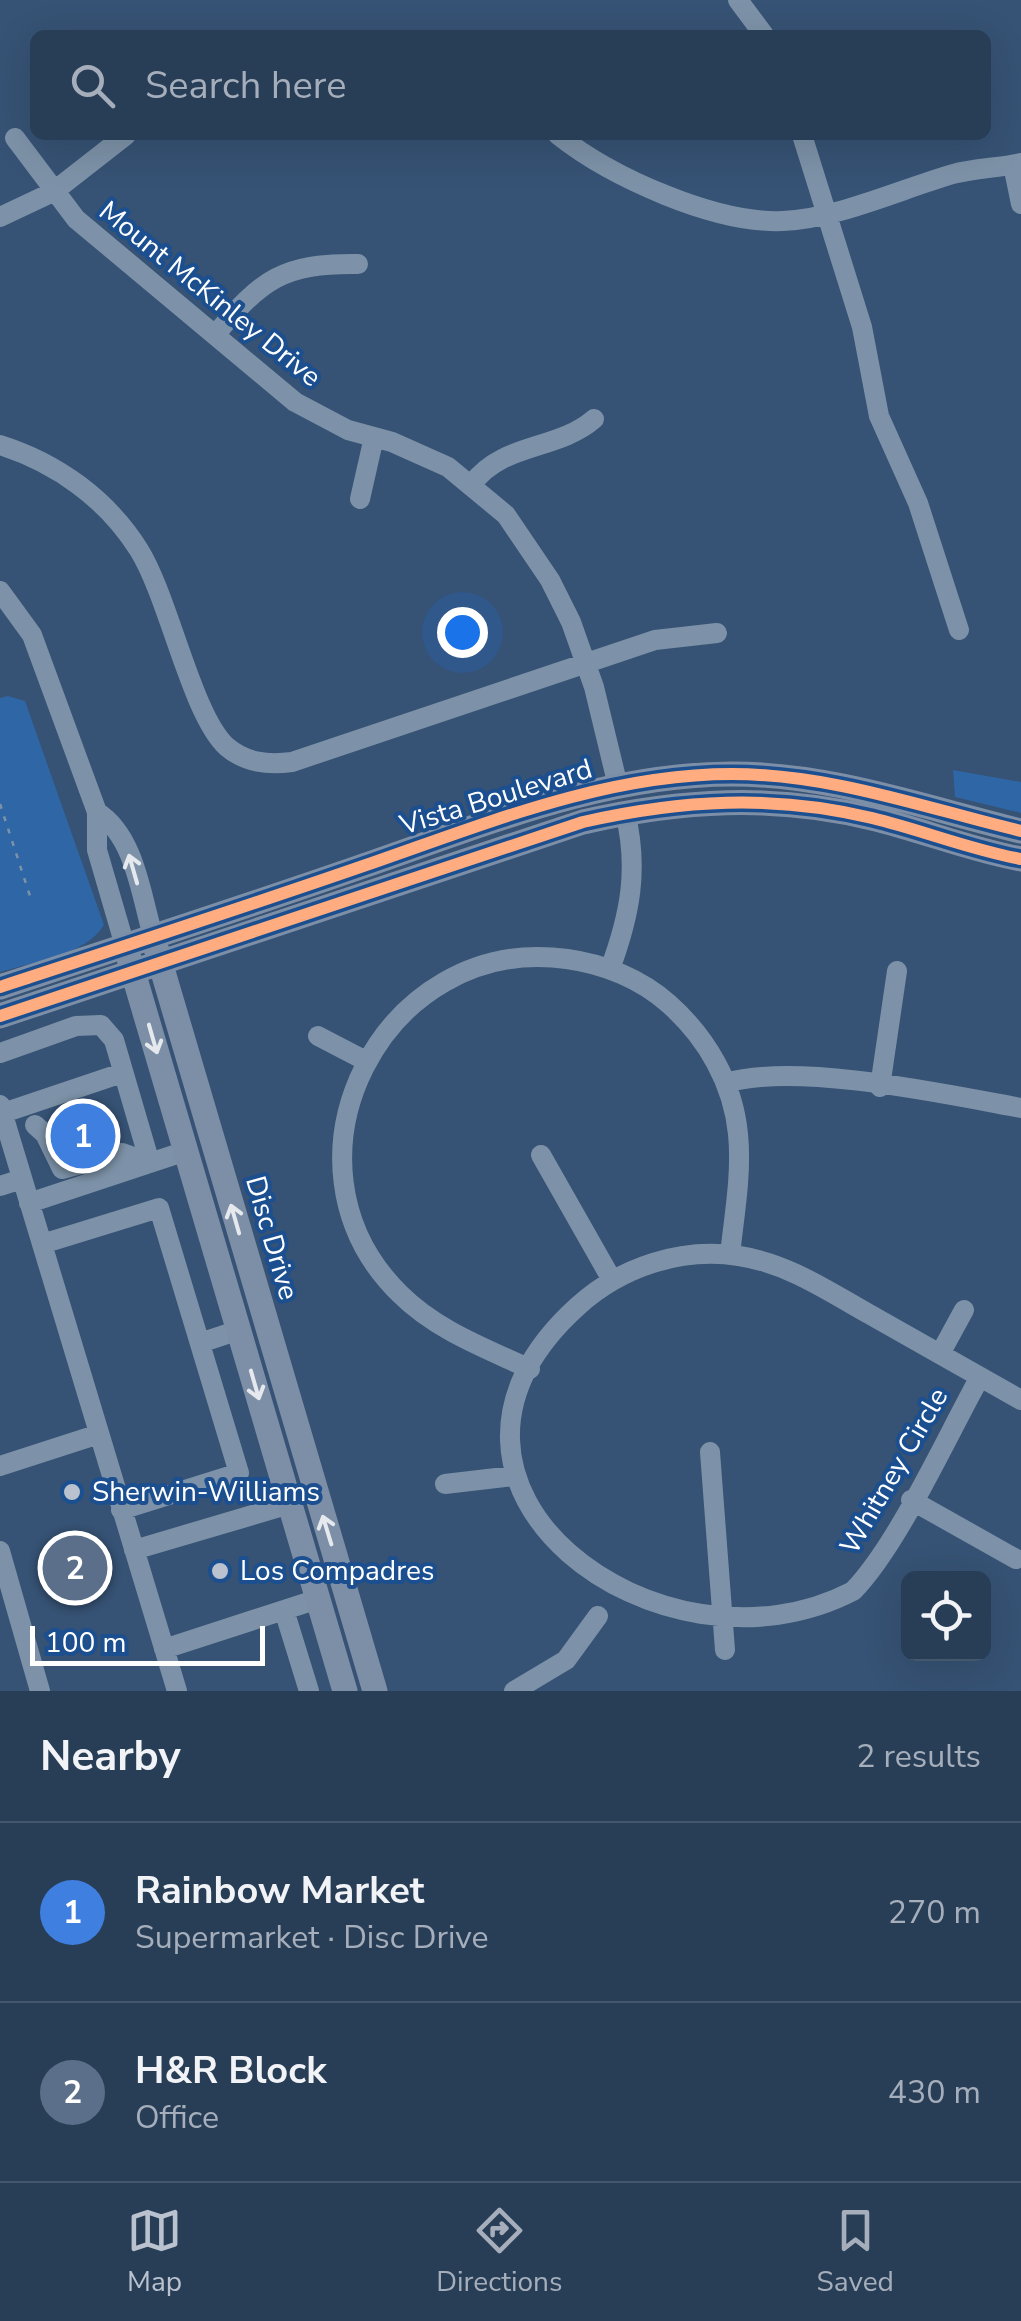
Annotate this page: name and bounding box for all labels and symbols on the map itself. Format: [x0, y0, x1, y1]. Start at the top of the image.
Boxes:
street label: Mount McKinley Drive [91, 192, 329, 396]
your location [437, 607, 488, 658]
street label: Vista Boulevard [394, 750, 597, 845]
one-way arrow [123, 854, 141, 885]
one-way arrow [145, 1023, 163, 1055]
pin: 1 [51, 1098, 116, 1174]
street label: Disc Drive [236, 1172, 308, 1304]
one-way arrow [225, 1204, 243, 1235]
one-way arrow [247, 1368, 265, 1400]
street label: Whitney Circle [831, 1381, 957, 1561]
place label: Sherwin-Williams [92, 1473, 320, 1511]
marker: Sherwin-Williams [61, 1481, 83, 1503]
one-way arrow [317, 1515, 335, 1547]
pin: 2 [42, 1530, 108, 1606]
place label: Los Compadres [240, 1552, 434, 1590]
marker: Los Compadres [209, 1560, 231, 1582]
scale bar [30, 1621, 265, 1666]

